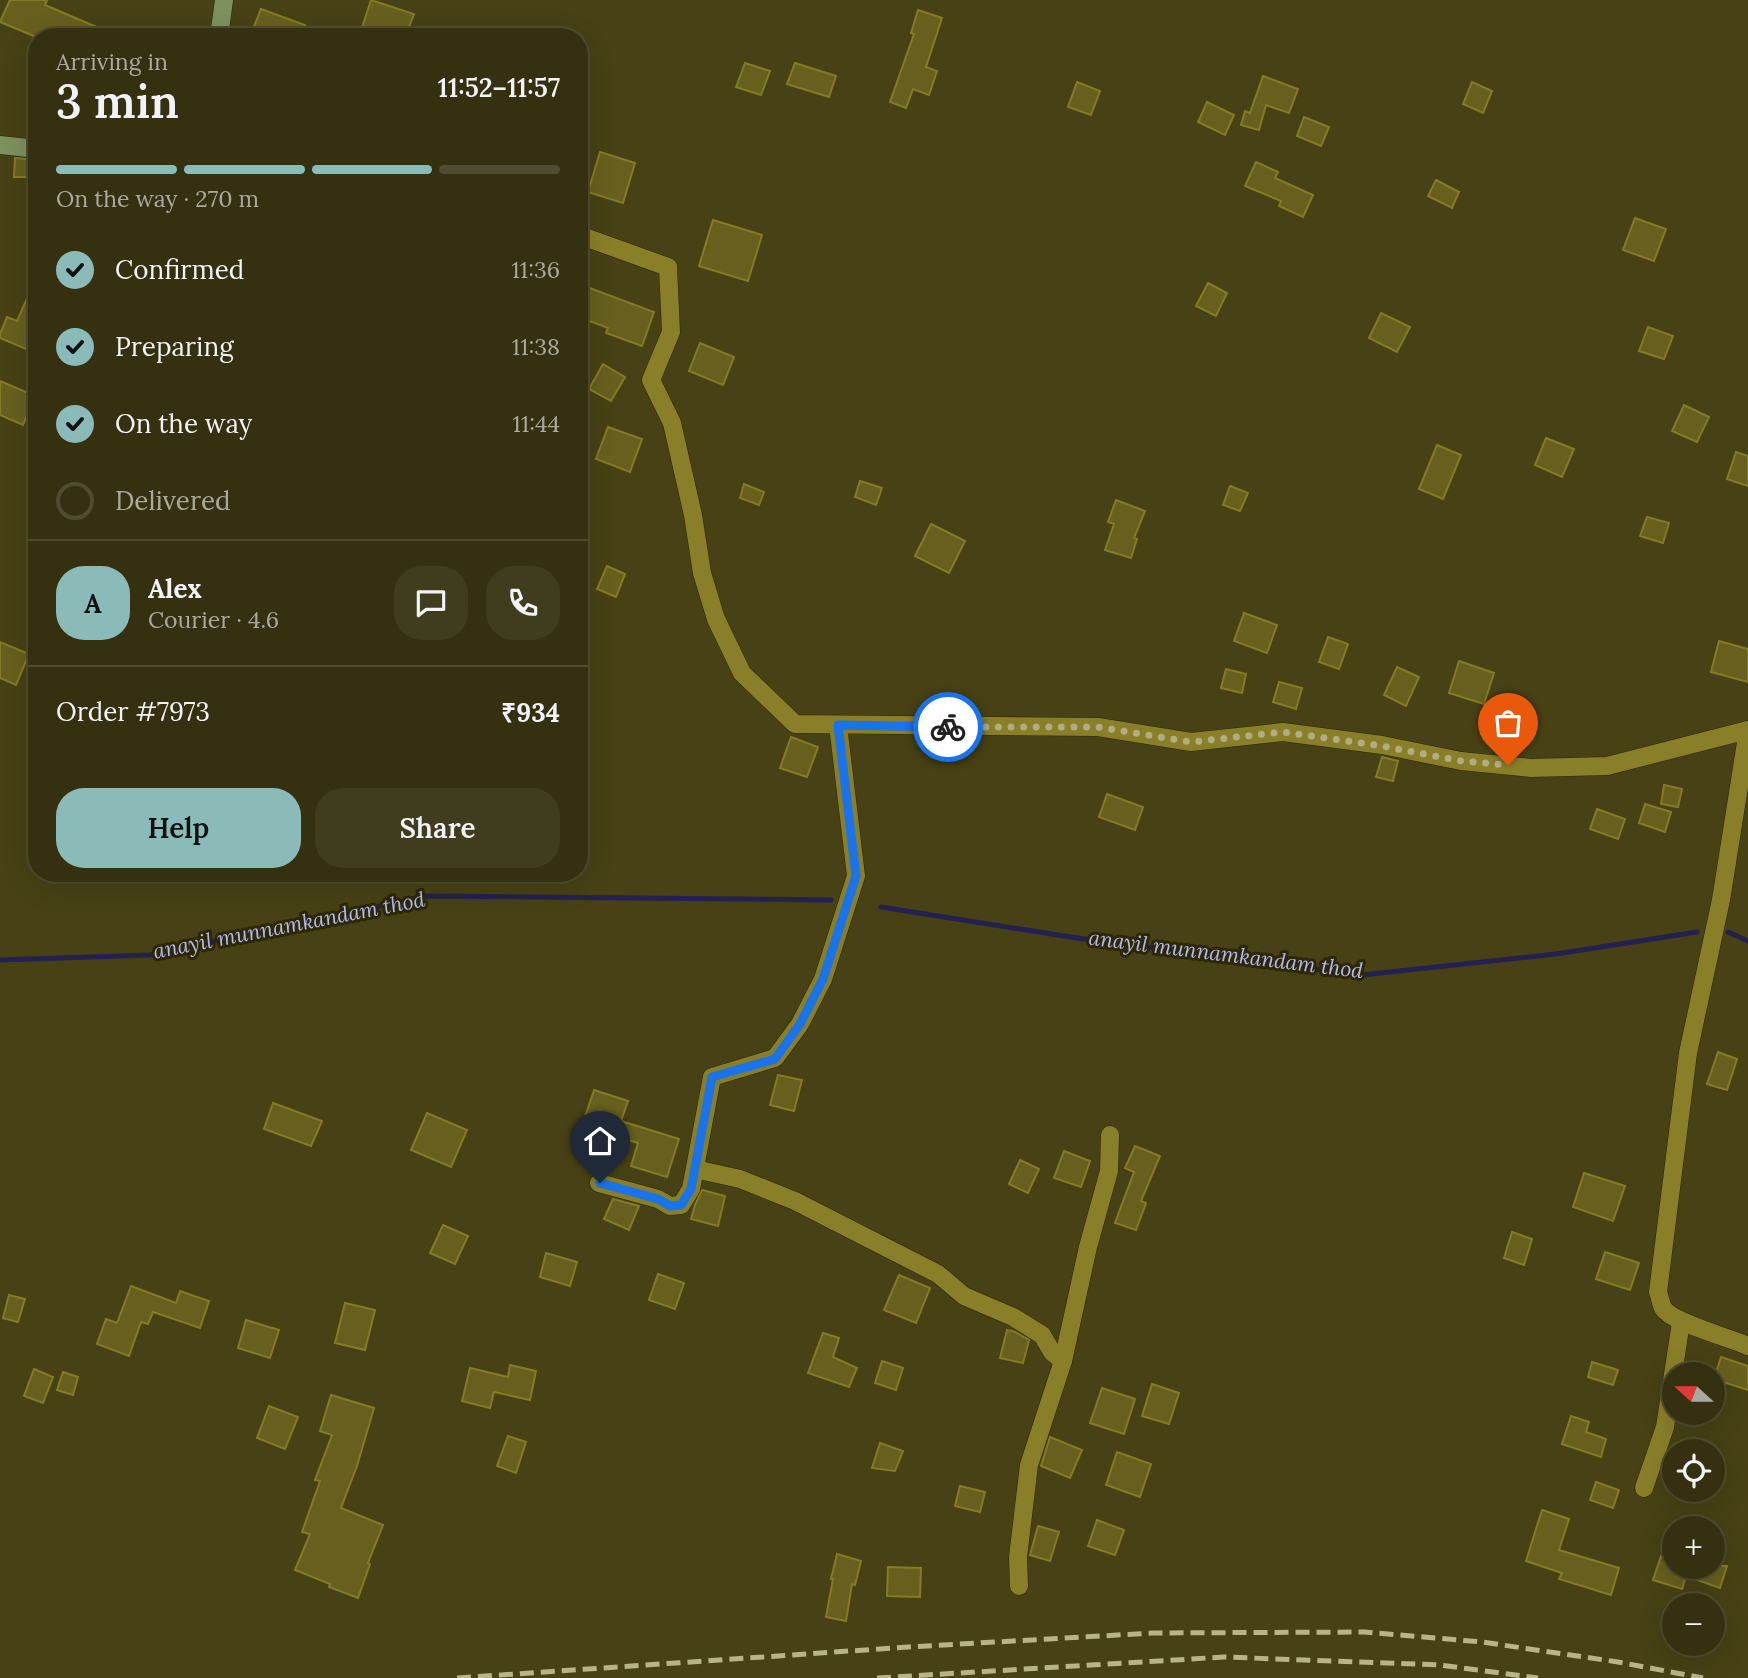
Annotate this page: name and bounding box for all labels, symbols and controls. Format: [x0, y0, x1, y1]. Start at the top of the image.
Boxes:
text: Arriving in [56, 47, 168, 76]
text: 11:52–11:57 [438, 71, 560, 104]
text: 3 min [56, 72, 179, 131]
text: On the way · 270 m [56, 184, 259, 213]
icon: check [56, 251, 94, 289]
text: Confirmed [115, 253, 244, 286]
text: 11:36 [511, 255, 560, 284]
icon: check [56, 328, 94, 366]
text: Preparing [115, 330, 234, 363]
text: 11:38 [512, 332, 560, 361]
icon: check [56, 405, 94, 443]
text: On the way [115, 407, 252, 440]
text: 11:44 [513, 409, 560, 438]
text: Delivered [115, 484, 231, 517]
button: chat [394, 566, 468, 640]
button: phone [486, 566, 560, 640]
text: Alex [148, 572, 202, 605]
text: A [84, 587, 102, 620]
text: Courier · 4.6 [148, 605, 279, 634]
courier [913, 692, 983, 762]
pin [1478, 693, 1538, 765]
text: Order #7973 [56, 695, 210, 728]
text: ₹934 [501, 696, 560, 729]
icon: bag [1489, 704, 1527, 742]
icon: bike [929, 708, 967, 746]
button: Help [56, 788, 301, 868]
button: Share [315, 788, 560, 868]
water label: anayil munnamkandam thod [151, 885, 427, 965]
water label: anayil munnamkandam thod [1087, 924, 1365, 984]
pin [570, 1111, 630, 1183]
icon: home [581, 1122, 619, 1160]
north arrow [1662, 1362, 1726, 1424]
map controls [1662, 1362, 1725, 1656]
button: locate [1662, 1439, 1725, 1502]
button: + [1662, 1516, 1725, 1579]
button: − [1662, 1593, 1725, 1656]

